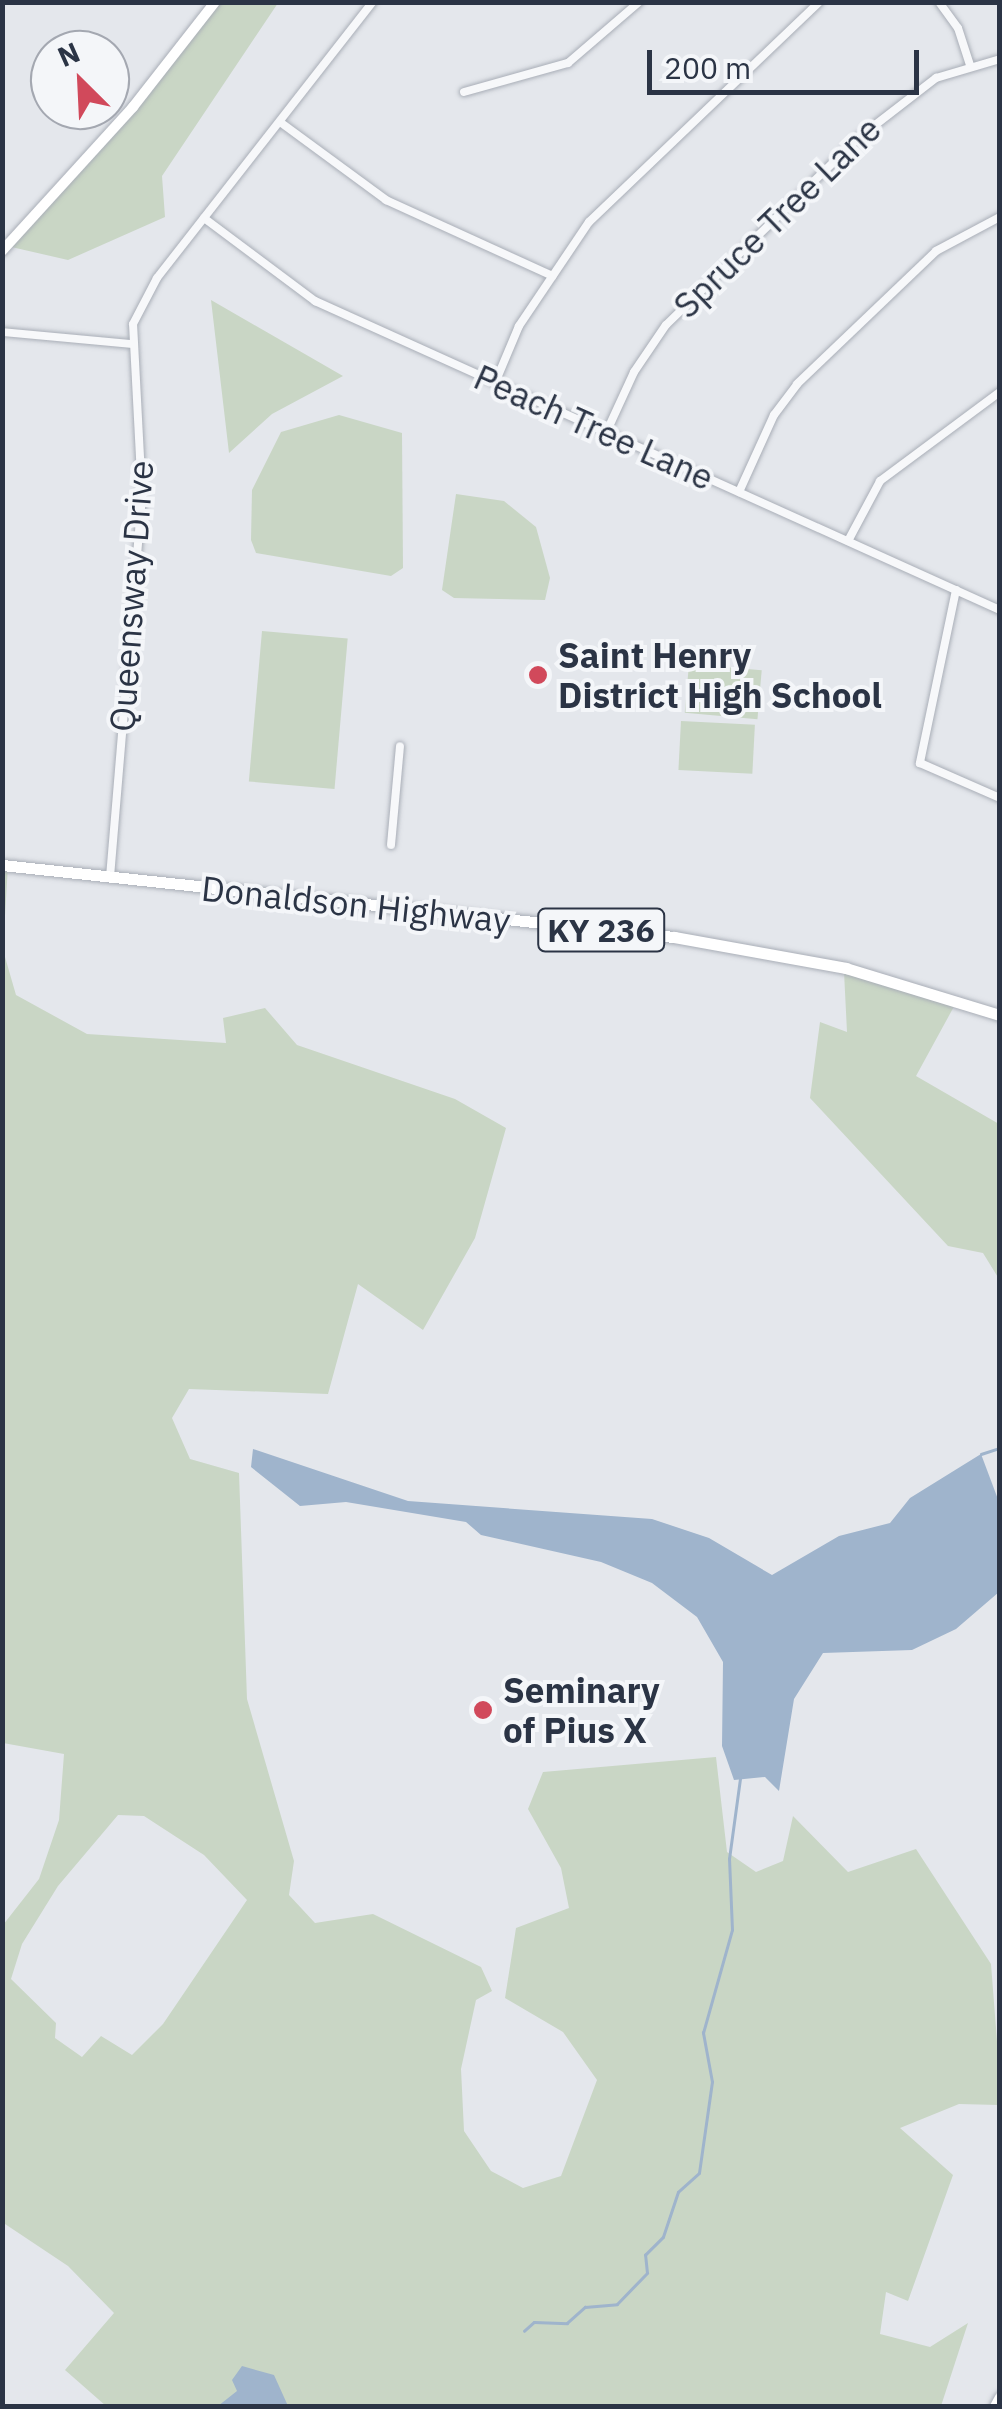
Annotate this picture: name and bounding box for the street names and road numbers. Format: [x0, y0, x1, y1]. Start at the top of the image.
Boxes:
street label: Spruce Tree Lane [665, 108, 889, 326]
street label: Peach Tree Lane [468, 355, 720, 499]
street label: Queensway Drive [101, 459, 161, 733]
street label: Donaldson Highway [199, 867, 513, 941]
road number: KY 236 [536, 903, 666, 957]

